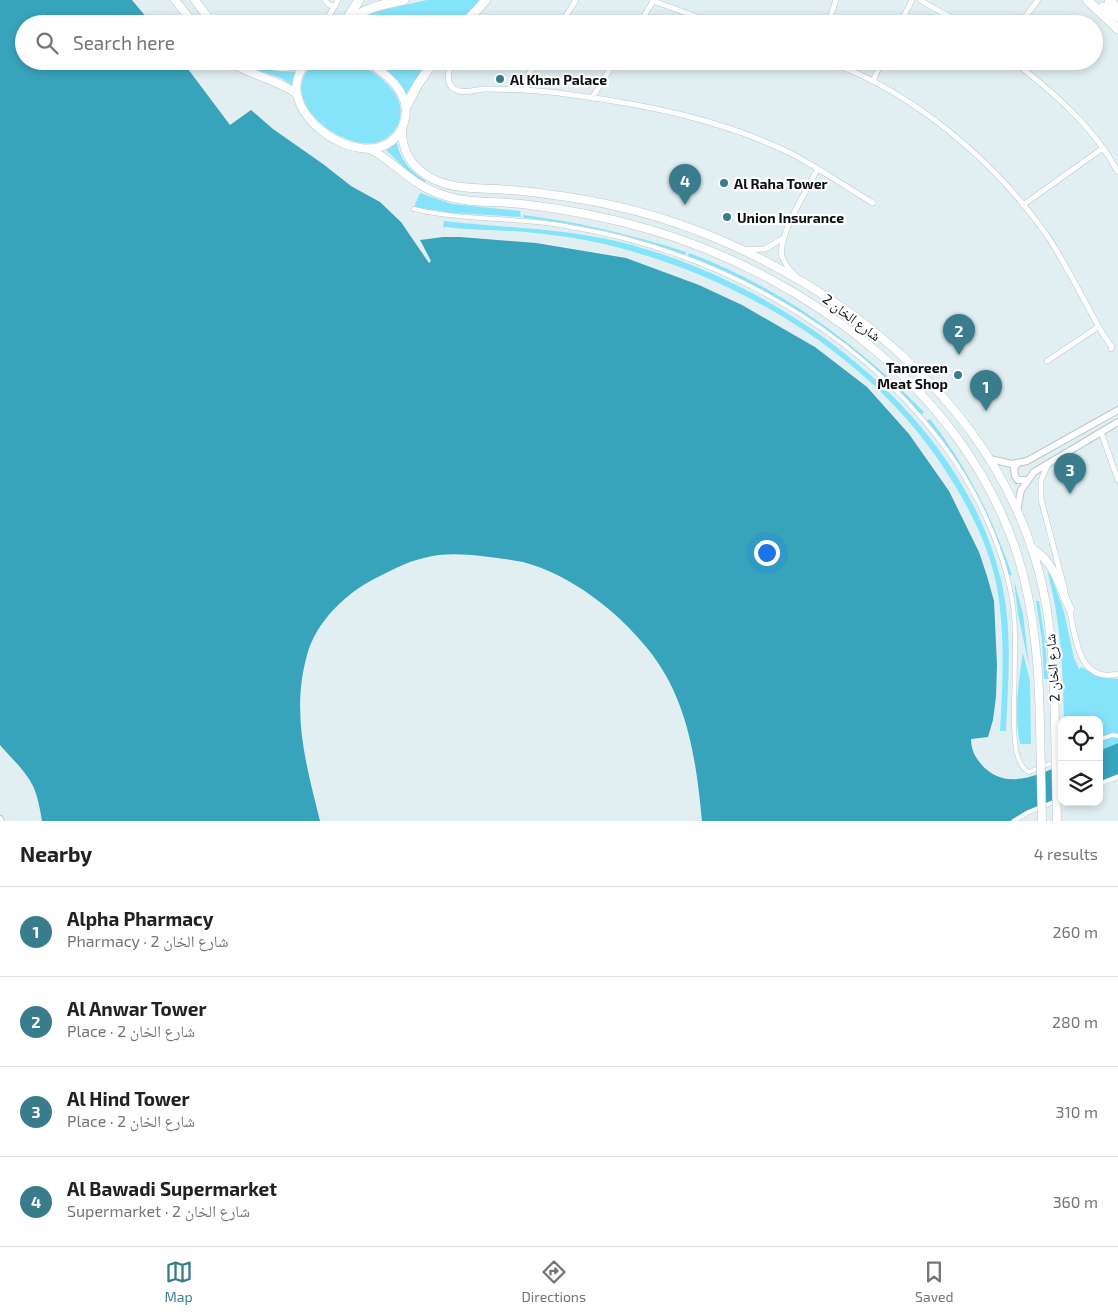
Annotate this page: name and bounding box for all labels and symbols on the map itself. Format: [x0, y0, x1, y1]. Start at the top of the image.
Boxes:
place label: Al Khan Palace [510, 71, 607, 88]
marker: Al Khan Palace [494, 73, 506, 85]
pin: 4 [669, 164, 701, 205]
place label: Al Raha Tower [734, 175, 828, 192]
marker: Al Raha Tower [718, 177, 730, 189]
place label: Union Insurance [737, 209, 844, 226]
marker: Union Insurance [721, 211, 733, 223]
street label: شارع الخان 2 [818, 290, 884, 346]
pin: 2 [943, 314, 975, 355]
place label: Tanoreen Meat Shop [877, 359, 948, 392]
marker: Tanoreen Meat Shop [952, 369, 964, 381]
pin: 1 [970, 370, 1002, 411]
pin: 3 [1054, 453, 1086, 494]
your location [754, 540, 780, 566]
street label: شارع الخان 2 [1041, 633, 1065, 703]

